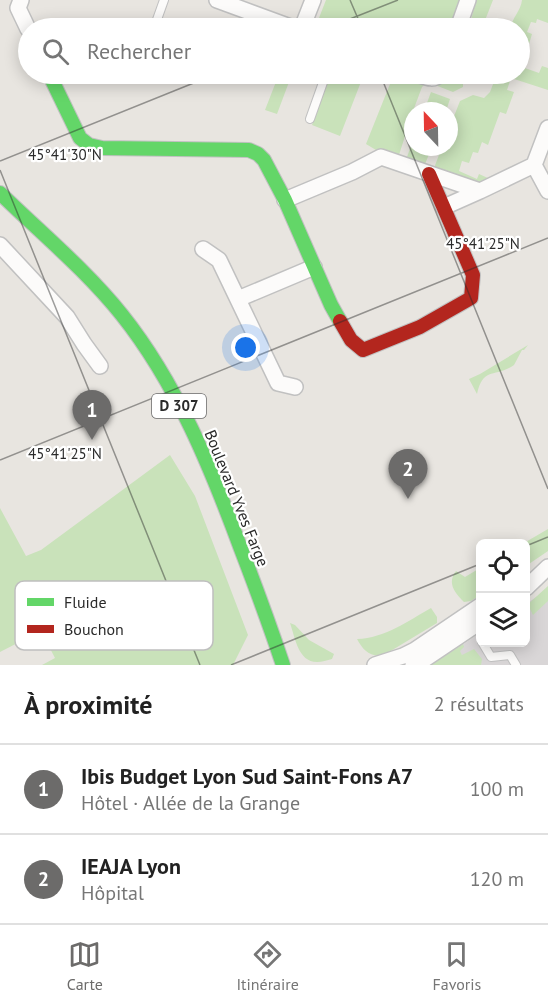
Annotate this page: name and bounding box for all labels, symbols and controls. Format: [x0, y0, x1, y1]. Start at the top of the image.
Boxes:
search box [18, 18, 530, 84]
icon: search [39, 35, 72, 68]
text: Rechercher [87, 37, 191, 65]
north arrow [404, 102, 458, 156]
text: 45°41'30"N [28, 145, 102, 164]
text: 45°41'25"N [446, 234, 520, 253]
your location [231, 333, 260, 362]
pin: 1 [72, 390, 112, 440]
road number: D 307 [152, 394, 206, 418]
street label: Boulevard Yves Farge [200, 427, 274, 569]
text: 45°41'25"N [28, 444, 102, 463]
pin: 2 [388, 450, 428, 499]
map controls [476, 539, 530, 647]
button: locate [476, 539, 530, 593]
legend [15, 581, 213, 650]
text: Fluide [64, 592, 107, 612]
button: layers [476, 593, 530, 647]
text: Bouchon [64, 619, 124, 639]
text: À proximité [24, 688, 152, 721]
text: 2 résultats [434, 691, 524, 717]
text: Ibis Budget Lyon Sud Saint-Fons A7 [81, 762, 413, 790]
text: 1 [38, 776, 49, 802]
text: 100 m [470, 776, 524, 802]
text: Hôtel · Allée de la Grange [81, 790, 300, 816]
text: IEAJA Lyon [81, 852, 181, 880]
text: 2 [38, 866, 49, 892]
text: 120 m [470, 866, 524, 892]
text: Hôpital [81, 880, 144, 906]
tab: Carte [67, 938, 103, 994]
tab: Itinéraire [236, 938, 299, 994]
tab: Favoris [432, 938, 481, 994]

